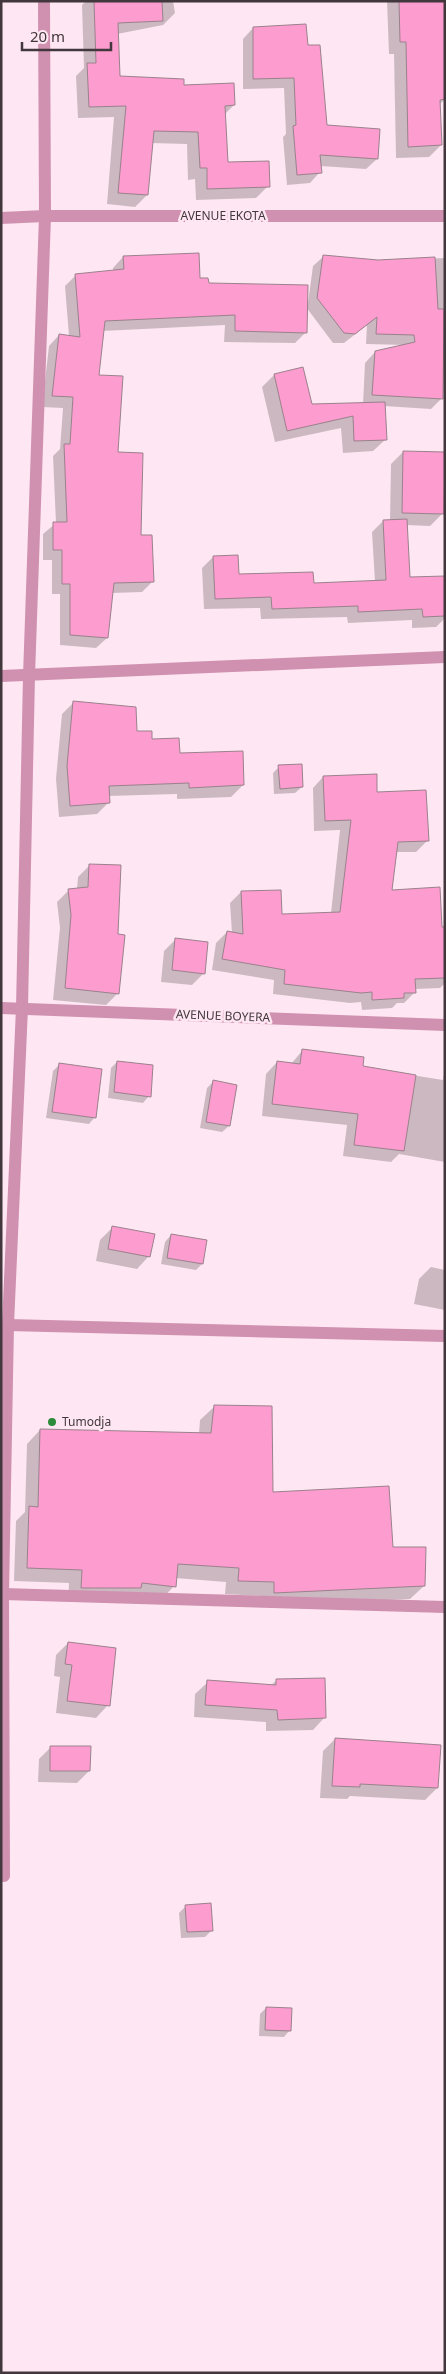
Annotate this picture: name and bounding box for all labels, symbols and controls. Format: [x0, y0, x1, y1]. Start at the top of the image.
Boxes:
scale bar [22, 20, 111, 52]
text: 20 m [30, 26, 65, 46]
street label: AVENUE EKOTA [180, 207, 266, 224]
street label: AVENUE BOYERA [176, 1005, 271, 1026]
place label: Tumodja [62, 1413, 111, 1430]
marker: Tumodja [46, 1416, 58, 1428]

